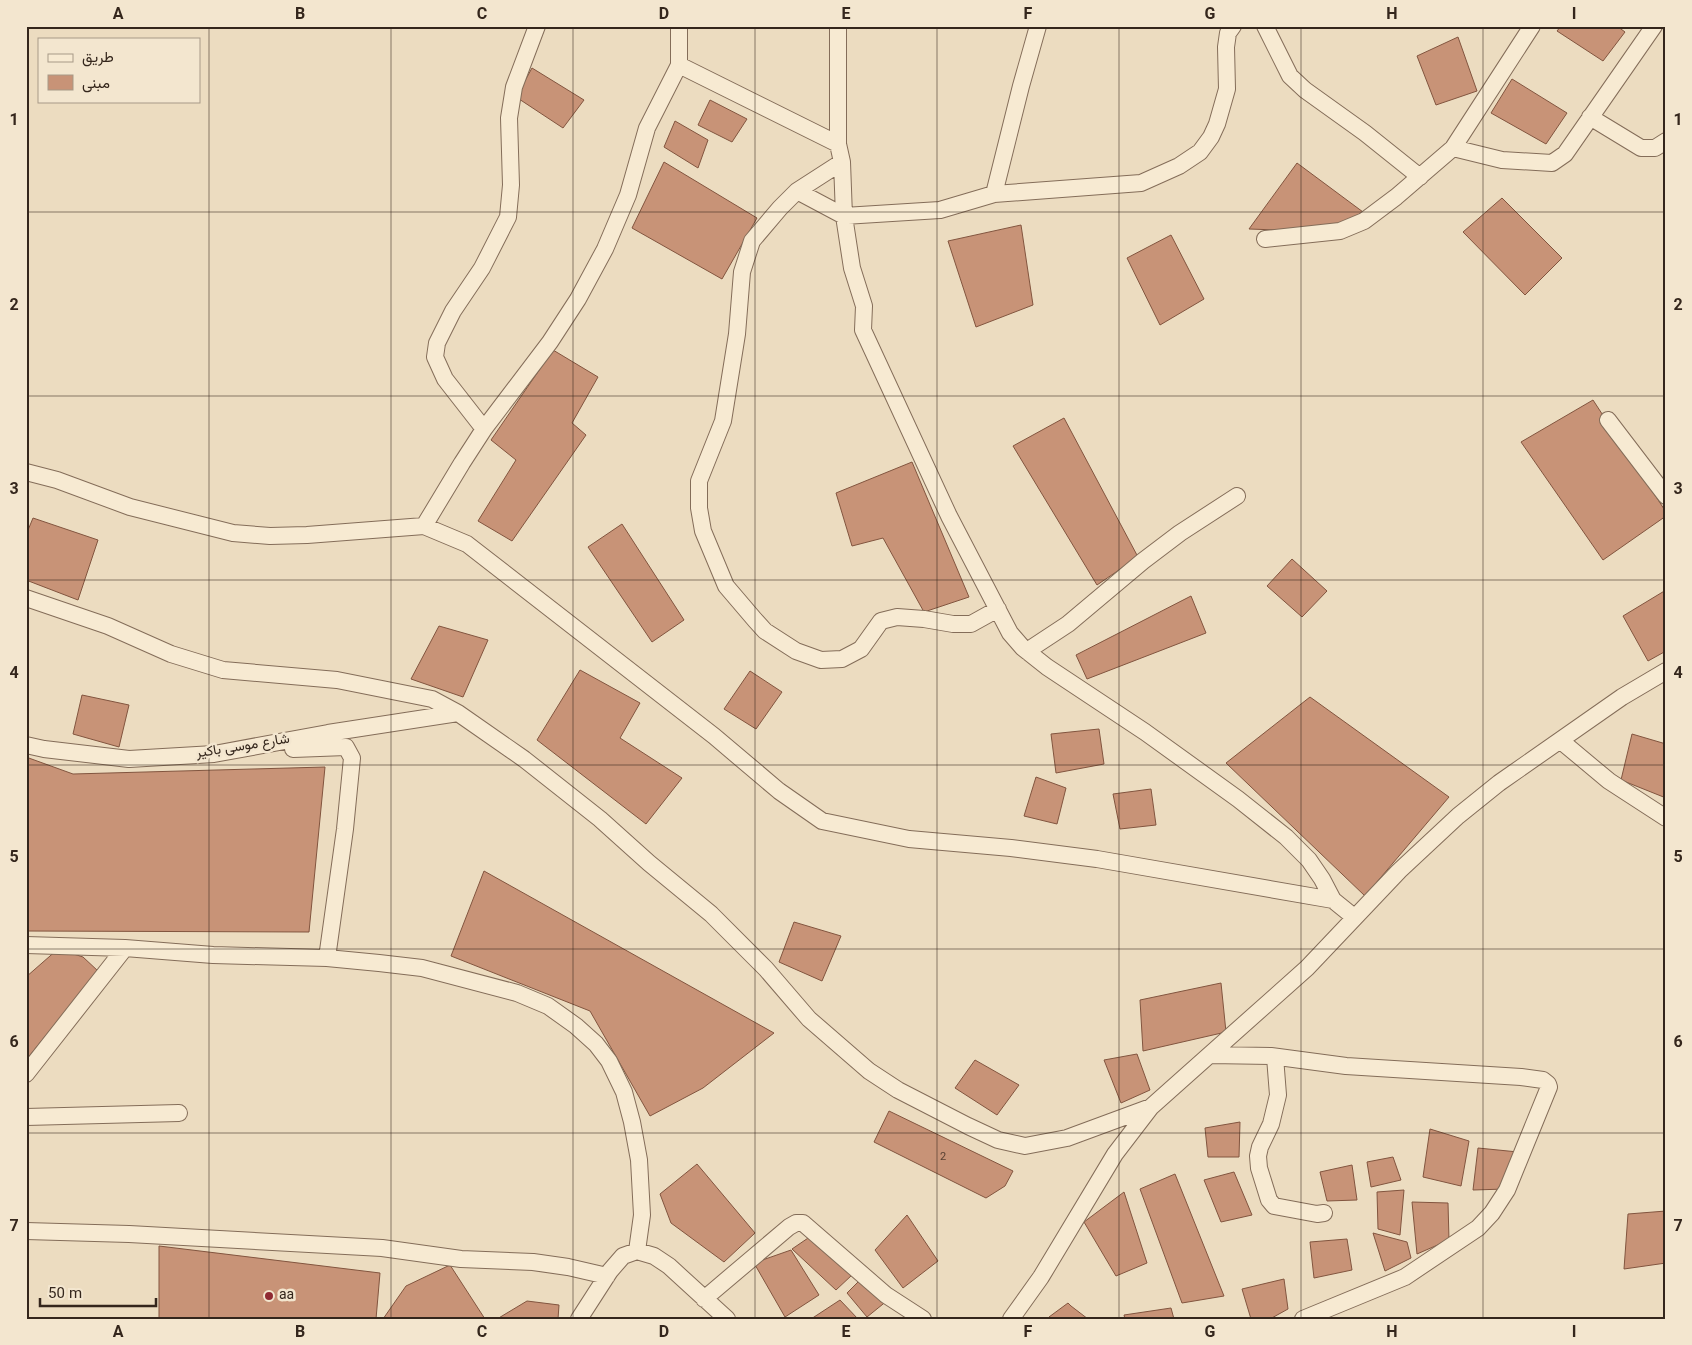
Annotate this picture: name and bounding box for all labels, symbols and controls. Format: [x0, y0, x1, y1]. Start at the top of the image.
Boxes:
text: A [113, 3, 124, 28]
text: B [295, 3, 305, 28]
text: C [477, 3, 487, 28]
text: D [659, 3, 669, 28]
text: E [842, 3, 851, 28]
text: F [1024, 3, 1033, 28]
text: G [1205, 3, 1216, 28]
text: H [1386, 3, 1398, 28]
text: I [1572, 3, 1576, 28]
legend [38, 38, 200, 102]
text: طريق [82, 47, 114, 70]
text: مبنى [82, 73, 110, 96]
text: 1 [9, 109, 19, 134]
text: 1 [1673, 109, 1683, 134]
text: 2 [9, 294, 19, 319]
text: 2 [1673, 294, 1683, 319]
text: 3 [9, 478, 19, 503]
text: 3 [1673, 478, 1683, 503]
text: 4 [9, 662, 19, 687]
text: 4 [1673, 662, 1683, 687]
street label: شارع موسى باكير [194, 729, 291, 765]
text: 5 [9, 846, 19, 871]
text: 5 [1673, 846, 1683, 871]
text: 6 [9, 1031, 19, 1056]
text: 6 [1673, 1031, 1683, 1056]
house number: 2 [940, 1149, 946, 1166]
text: 7 [9, 1215, 19, 1240]
text: 7 [1673, 1215, 1683, 1240]
scale bar [40, 1275, 156, 1307]
text: 50 m [48, 1283, 82, 1306]
place label: aa [279, 1285, 294, 1307]
marker: aa [263, 1290, 275, 1302]
text: A [113, 1321, 124, 1345]
text: B [295, 1321, 305, 1345]
text: C [477, 1321, 487, 1345]
text: D [659, 1321, 669, 1345]
text: E [842, 1321, 851, 1345]
text: F [1024, 1321, 1033, 1345]
text: G [1205, 1321, 1216, 1345]
text: H [1386, 1321, 1398, 1345]
text: I [1572, 1321, 1576, 1345]

